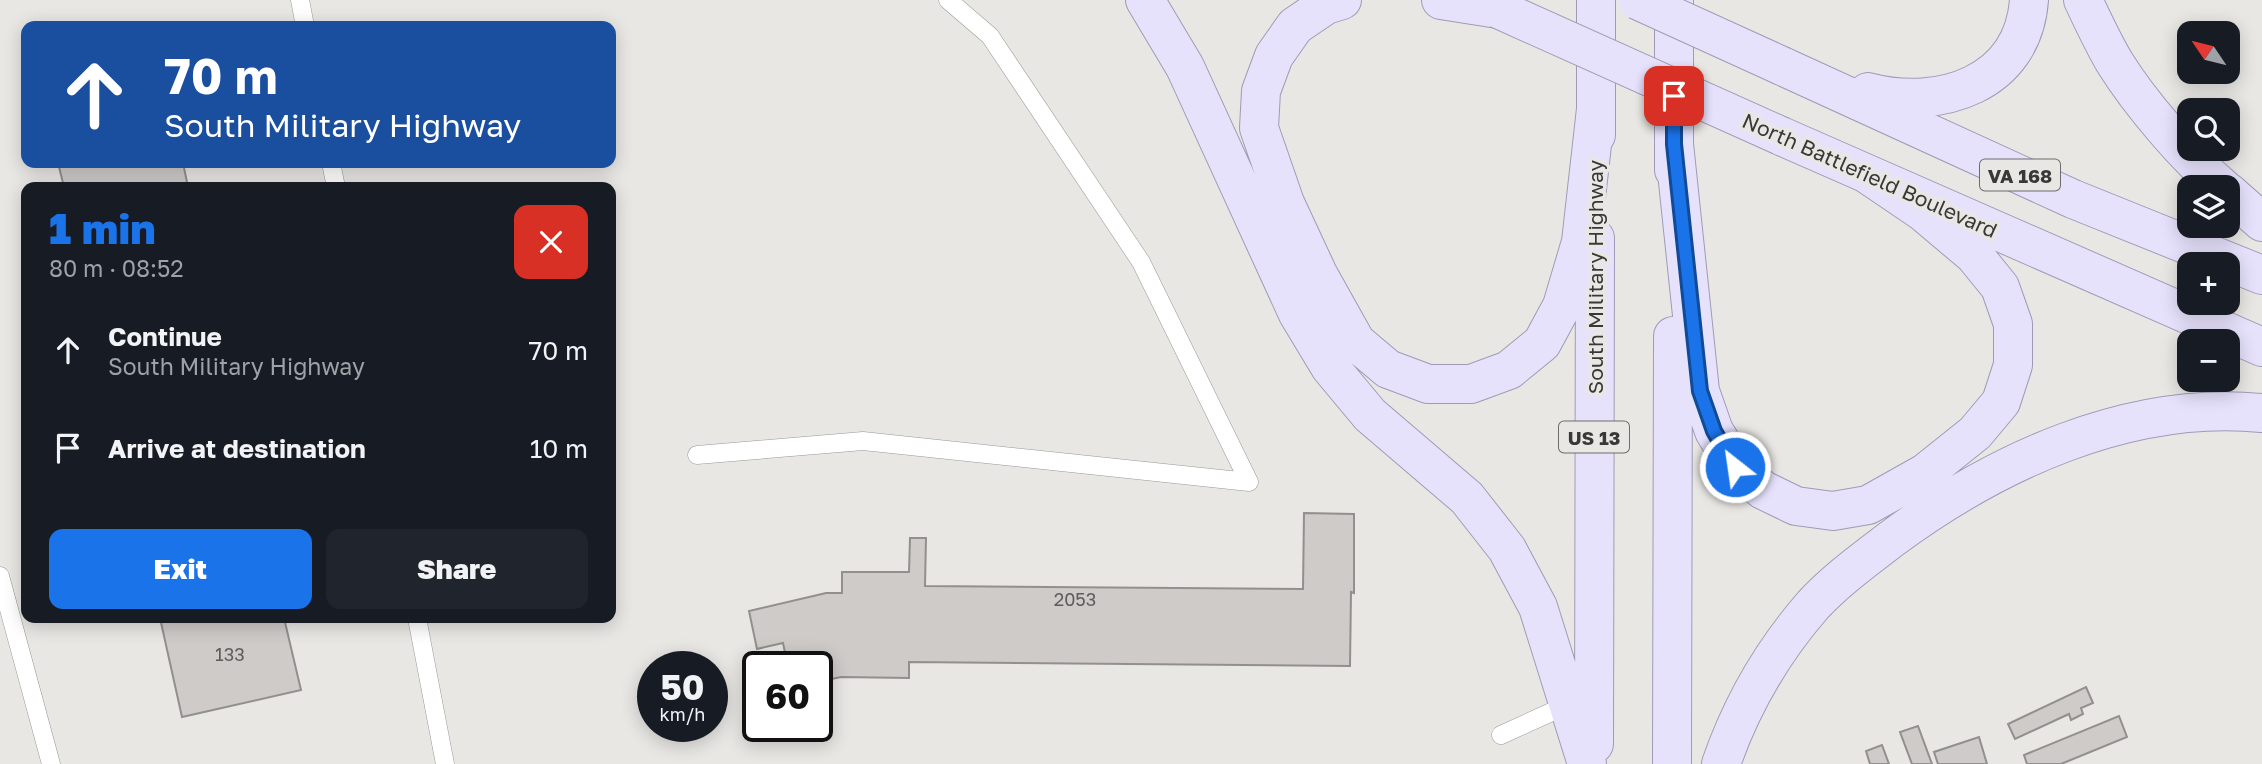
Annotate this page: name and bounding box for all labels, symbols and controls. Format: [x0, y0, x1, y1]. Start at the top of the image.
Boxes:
north arrow [2177, 21, 2240, 84]
map controls [2177, 21, 2240, 392]
text: 70 m [164, 46, 278, 105]
icon: ahead [49, 49, 140, 140]
pin [1644, 66, 1704, 126]
icon: arrive [1655, 77, 1693, 115]
button: search [2177, 98, 2240, 161]
text: South Military Highway [164, 106, 521, 144]
street label: North Battlefield Boulevard [1739, 107, 2001, 243]
street label: South Military Highway [1582, 160, 1608, 394]
road number: VA 168 [1980, 160, 2060, 190]
button: layers [2177, 175, 2240, 238]
text: 1 min [49, 203, 156, 253]
button: close [514, 205, 588, 279]
button: + [2177, 252, 2240, 315]
text: 80 m · 08:52 [49, 254, 184, 282]
text: Continue [108, 321, 222, 352]
button: − [2177, 329, 2240, 392]
icon: ahead [49, 331, 87, 369]
text: 70 m [529, 335, 588, 366]
text: South Military Highway [108, 352, 365, 380]
road number: US 13 [1559, 422, 1629, 452]
icon: arrive [49, 429, 87, 467]
position arrow [1698, 430, 1772, 504]
text: Arrive at destination [108, 433, 366, 464]
text: 10 m [530, 433, 588, 464]
button: Exit [49, 529, 312, 609]
button: Share [326, 529, 588, 609]
house number: 2053 [1054, 588, 1096, 610]
house number: 133 [215, 643, 245, 665]
speed limit sign: 60 [742, 651, 833, 742]
text: 50 [660, 666, 705, 708]
text: km/h [660, 703, 705, 725]

